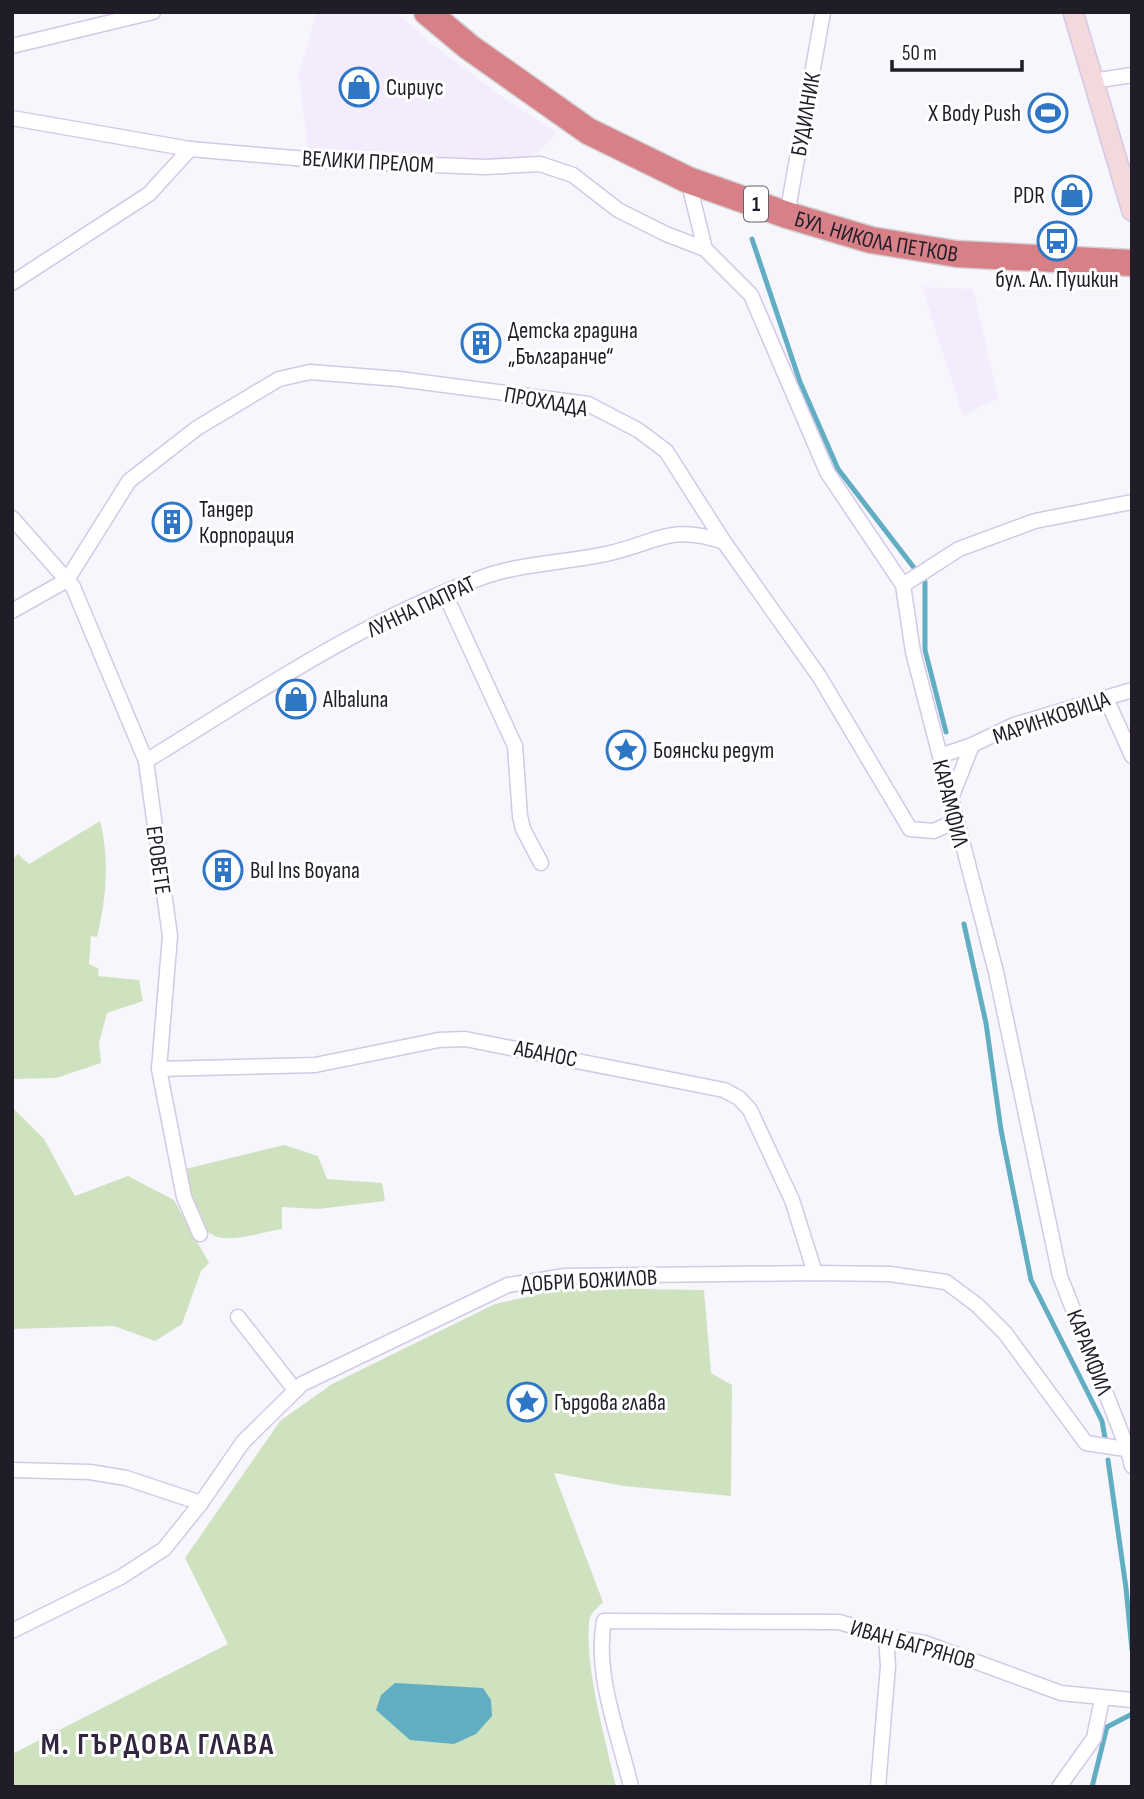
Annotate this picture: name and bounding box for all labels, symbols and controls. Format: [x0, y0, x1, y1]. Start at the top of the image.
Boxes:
scale bar [892, 28, 1021, 72]
text: 50 m [902, 41, 937, 66]
shop icon: Сириус [338, 66, 380, 108]
street label: БУДИЛНИК [785, 69, 827, 158]
place label: Сириус [386, 74, 444, 102]
sports icon: X Body Push [1027, 92, 1069, 134]
place label: X Body Push [927, 100, 1021, 128]
street label: ВЕЛИКИ ПРЕЛОМ [301, 145, 434, 179]
shop icon: PDR [1051, 174, 1093, 216]
place label: PDR [1013, 182, 1045, 210]
road number: 1 [744, 186, 768, 222]
street label: БУЛ. НИКОЛА ПЕТКОВ [791, 205, 960, 269]
bus stop icon: бул. Ал. Пушкин [1036, 220, 1078, 262]
place label: бул. Ал. Пушкин [995, 266, 1119, 294]
place label: Детска градина „Българанче“ [508, 317, 638, 371]
building icon: Детска градина „Българанче“ [460, 322, 502, 364]
street label: ПРОХЛАДА [502, 381, 590, 423]
place label: Тандер Корпорация [199, 496, 294, 550]
building icon: Тандер Корпорация [151, 501, 193, 543]
street label: ЛУННА ПАПРАТ [362, 570, 480, 645]
shop icon: Albaluna [275, 678, 317, 720]
street label: МАРИНКОВИЦА [989, 685, 1114, 751]
place label: Albaluna [322, 686, 388, 714]
place icon: Боянски редут [605, 729, 647, 771]
place label: Боянски редут [653, 737, 774, 765]
street label: КАРАМФИЛ [926, 757, 974, 850]
street label: ЕРОВЕТЕ [139, 824, 177, 896]
building icon: Bul Ins Boyana [202, 849, 244, 891]
place label: Bul Ins Boyana [250, 857, 360, 885]
street label: АБАНОС [511, 1034, 580, 1074]
street label: ДОБРИ БОЖИЛОВ [520, 1263, 658, 1299]
street label: КАРАМФИЛ [1060, 1306, 1118, 1399]
place icon: Гърдова глава [506, 1381, 548, 1423]
place label: Гърдова глава [554, 1389, 666, 1417]
street label: ИВАН БАГРЯНОВ [847, 1614, 978, 1676]
district label: М. ГЪРДОВА ГЛАВА [41, 1727, 275, 1763]

